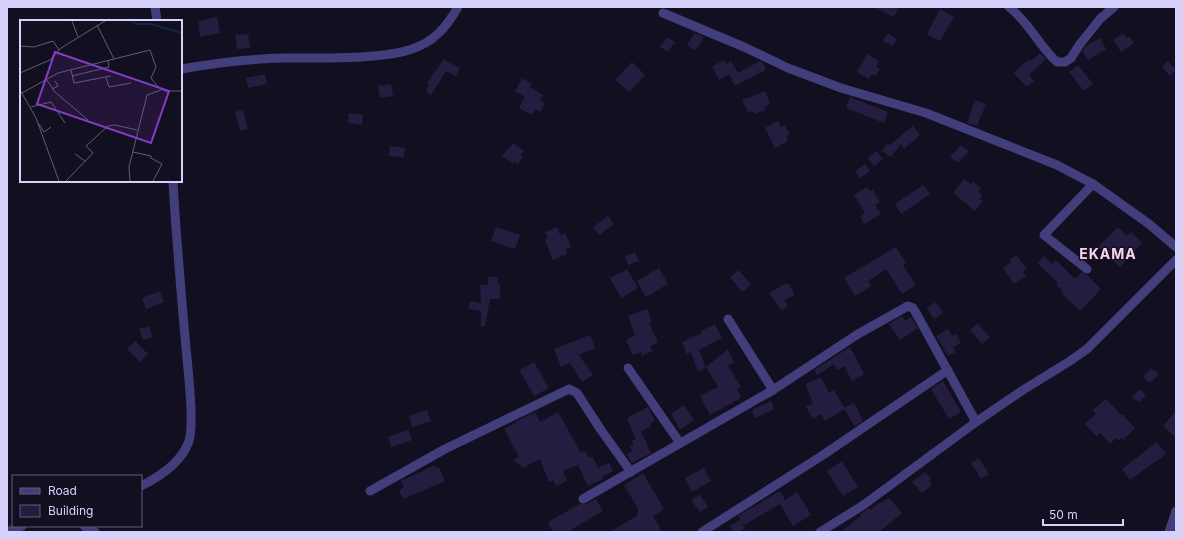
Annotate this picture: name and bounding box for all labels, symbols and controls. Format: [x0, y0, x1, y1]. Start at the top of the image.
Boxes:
inset map [20, 20, 182, 182]
district label: EKAMA [1079, 245, 1137, 262]
legend [12, 475, 142, 527]
text: Road [48, 483, 77, 498]
scale bar [1043, 501, 1123, 527]
text: Building [48, 503, 93, 518]
text: 50 m [1049, 507, 1078, 522]

